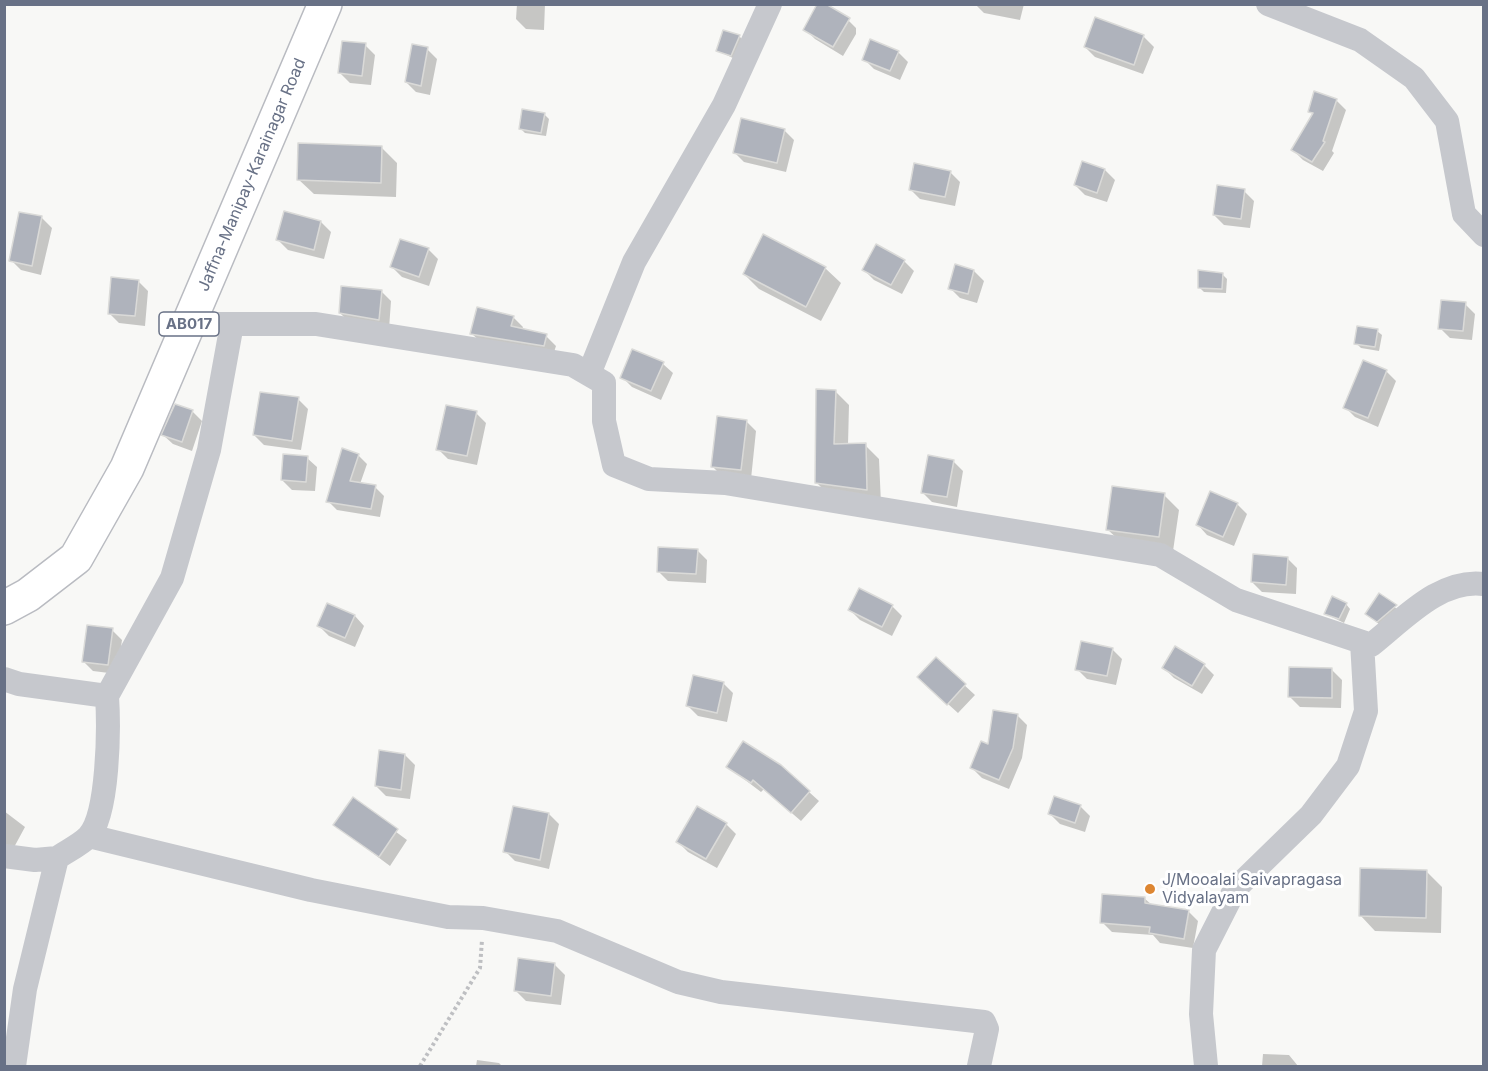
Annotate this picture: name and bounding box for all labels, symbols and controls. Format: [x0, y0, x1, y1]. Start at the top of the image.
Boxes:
street label: Jaffna-Manipay-Karainagar Road [194, 56, 310, 294]
road number: AB017 [159, 312, 219, 336]
place label: J/Mooalai Saivapragasa Vidyalayam [1162, 870, 1342, 908]
marker: J/Mooalai Saivapragasa Vidyalayam [1143, 882, 1157, 896]

